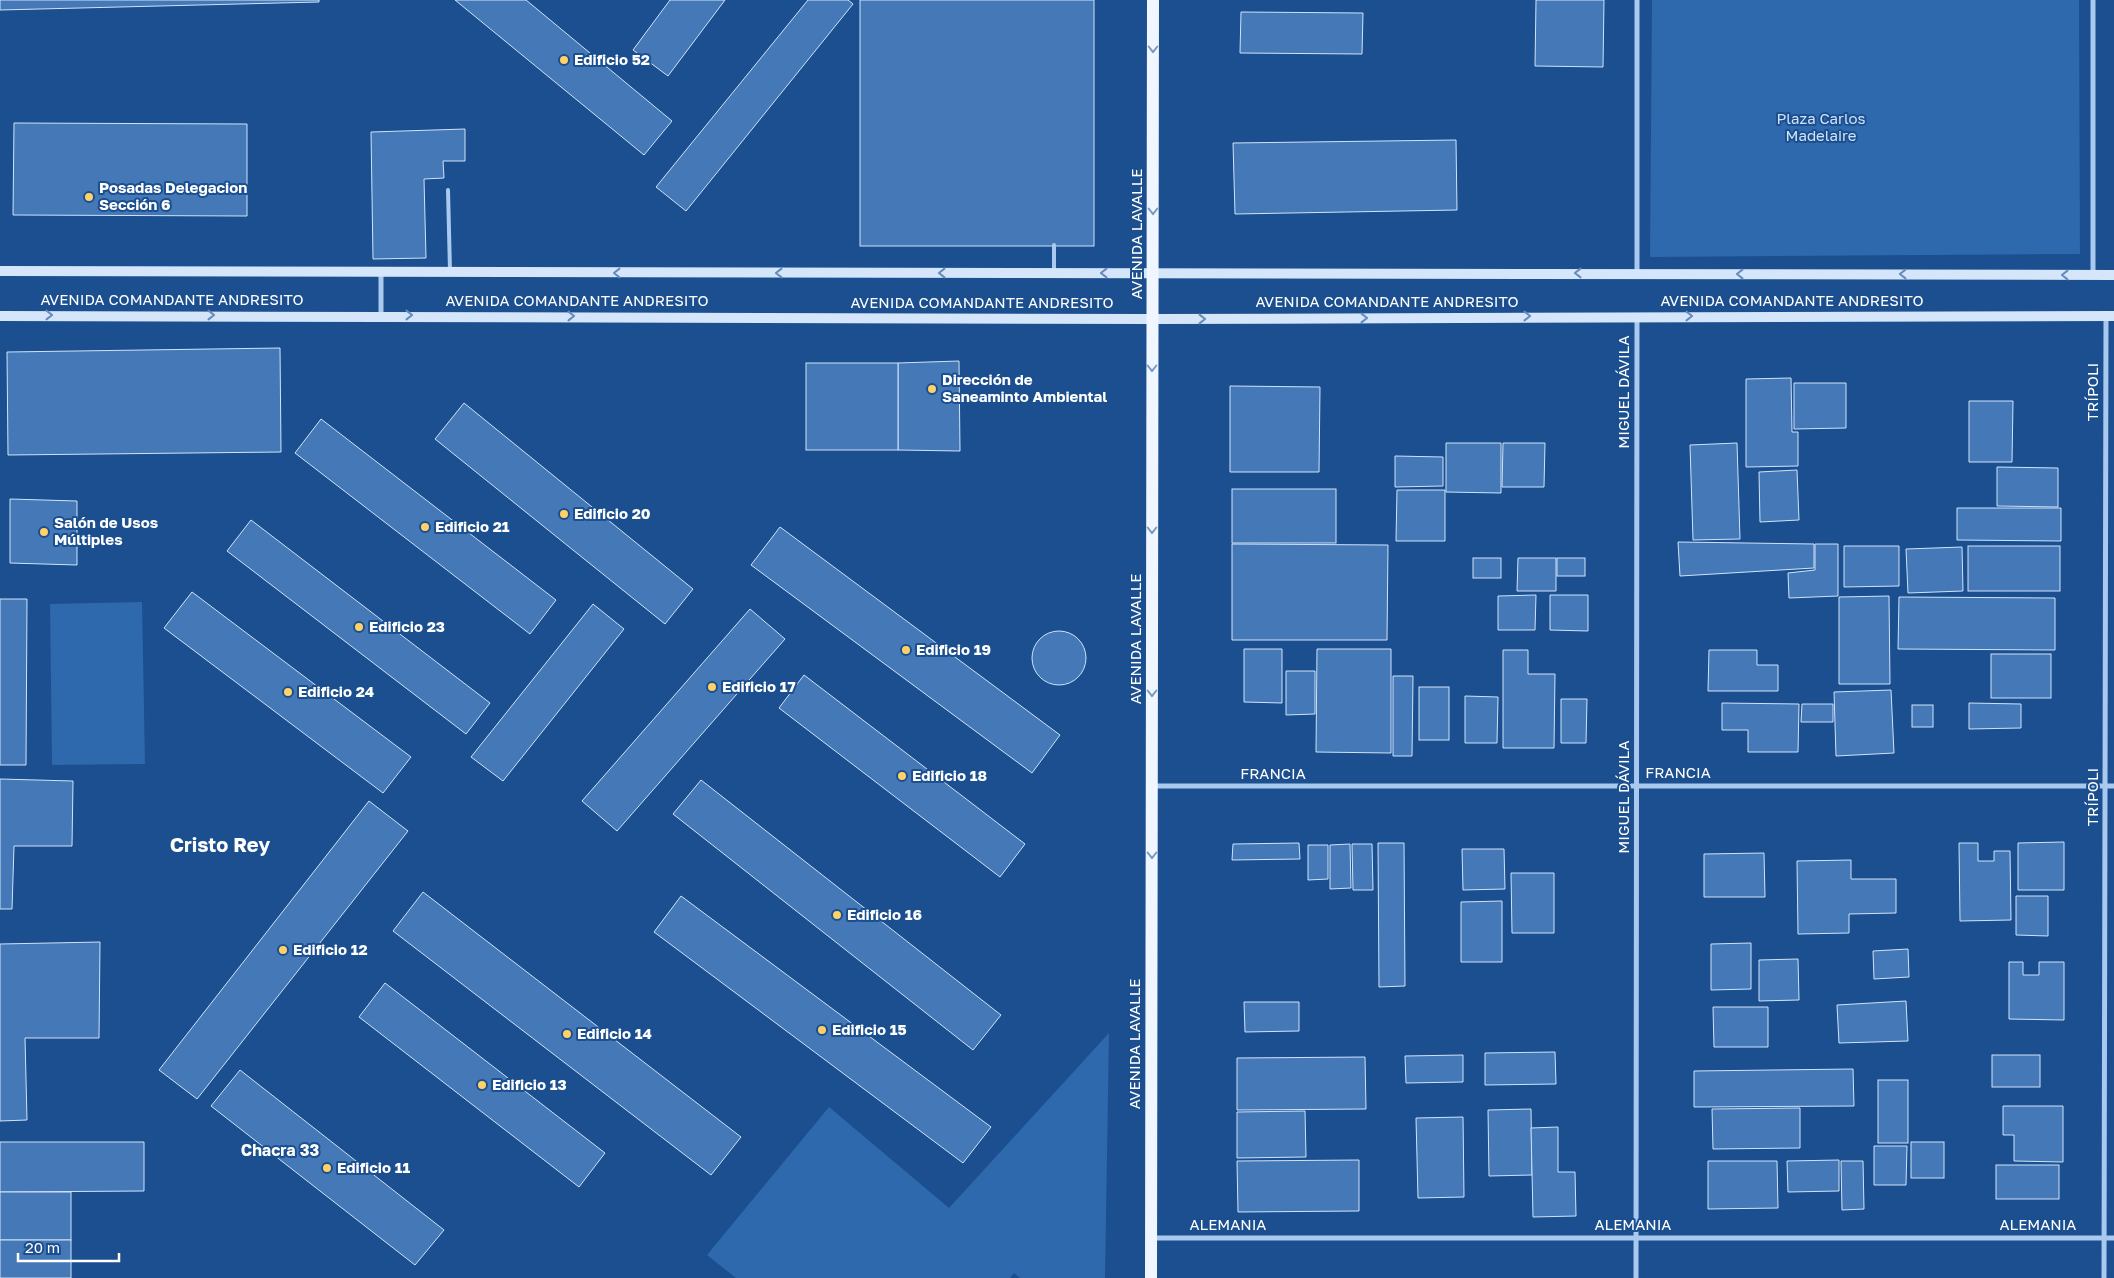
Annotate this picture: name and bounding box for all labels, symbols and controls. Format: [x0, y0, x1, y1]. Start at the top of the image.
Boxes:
one-way arrow [1148, 45, 1158, 53]
place label: Edificio 52 [574, 50, 650, 68]
marker: Edificio 52 [558, 54, 570, 66]
park label: Plaza Carlos Madelaire [1776, 109, 1866, 144]
street label: AVENIDA LAVALLE [1127, 169, 1145, 299]
place label: Posadas Delegacion Sección 6 [99, 178, 247, 213]
marker: Posadas Delegacion Sección 6 [83, 191, 95, 203]
one-way arrow [1148, 208, 1158, 215]
one-way arrow [612, 268, 620, 278]
one-way arrow [775, 268, 782, 278]
one-way arrow [937, 268, 945, 278]
one-way arrow [1100, 268, 1108, 278]
one-way arrow [1574, 268, 1582, 278]
one-way arrow [1736, 269, 1744, 279]
one-way arrow [1899, 269, 1906, 279]
one-way arrow [2061, 270, 2069, 280]
street label: AVENIDA COMANDANTE ANDRESITO [40, 290, 304, 308]
street label: AVENIDA COMANDANTE ANDRESITO [445, 291, 709, 309]
street label: AVENIDA COMANDANTE ANDRESITO [1660, 291, 1924, 309]
street label: AVENIDA COMANDANTE ANDRESITO [1255, 292, 1519, 310]
street label: AVENIDA COMANDANTE ANDRESITO [850, 293, 1114, 311]
one-way arrow [45, 310, 53, 320]
one-way arrow [208, 310, 215, 320]
one-way arrow [405, 310, 413, 320]
one-way arrow [568, 311, 575, 321]
one-way arrow [1524, 311, 1531, 321]
one-way arrow [1686, 311, 1694, 321]
one-way arrow [1361, 312, 1369, 323]
one-way arrow [1198, 313, 1206, 324]
street label: MIGUEL DÁVILA [1614, 335, 1632, 449]
street label: TRÍPOLI [2083, 363, 2101, 421]
one-way arrow [1147, 364, 1157, 372]
place label: Dirección de Saneaminto Ambiental [942, 370, 1107, 405]
marker: Dirección de Saneaminto Ambiental [926, 383, 938, 395]
place label: Edificio 20 [574, 504, 651, 522]
marker: Edificio 20 [558, 508, 570, 520]
place label: Salón de Usos Múltiples [54, 513, 158, 548]
place label: Edificio 21 [435, 517, 510, 535]
marker: Edificio 21 [419, 521, 431, 533]
marker: Salón de Usos Múltiples [38, 526, 50, 538]
one-way arrow [1147, 526, 1157, 534]
street label: AVENIDA LAVALLE [1126, 574, 1144, 704]
place label: Edificio 23 [369, 617, 445, 635]
marker: Edificio 23 [353, 621, 365, 633]
place label: Edificio 19 [916, 640, 991, 658]
marker: Edificio 19 [900, 644, 912, 656]
place label: Edificio 17 [722, 677, 796, 695]
marker: Edificio 17 [706, 681, 718, 693]
place label: Edificio 24 [298, 682, 374, 700]
marker: Edificio 24 [282, 686, 294, 698]
one-way arrow [1147, 689, 1157, 697]
street label: MIGUEL DÁVILA [1614, 740, 1632, 854]
street label: FRANCIA [1645, 763, 1711, 781]
street label: FRANCIA [1240, 764, 1306, 782]
place label: Edificio 18 [912, 766, 987, 784]
street label: TRÍPOLI [2083, 768, 2101, 826]
marker: Edificio 18 [896, 770, 908, 782]
district label: Cristo Rey [170, 832, 270, 856]
one-way arrow [1147, 852, 1157, 859]
place label: Edificio 16 [847, 905, 922, 923]
marker: Edificio 16 [831, 909, 843, 921]
place label: Edificio 12 [293, 940, 368, 958]
marker: Edificio 12 [277, 944, 289, 956]
street label: AVENIDA LAVALLE [1125, 979, 1143, 1109]
place label: Edificio 15 [832, 1020, 907, 1038]
place label: Edificio 14 [577, 1024, 652, 1042]
marker: Edificio 15 [816, 1024, 828, 1036]
marker: Edificio 14 [561, 1028, 573, 1040]
place label: Edificio 13 [492, 1075, 567, 1093]
marker: Edificio 13 [476, 1079, 488, 1091]
district label: Chacra 33 [241, 1140, 319, 1160]
place label: Edificio 11 [337, 1158, 410, 1176]
marker: Edificio 11 [321, 1162, 333, 1174]
street label: ALEMANIA [1190, 1215, 1266, 1233]
street label: ALEMANIA [1595, 1215, 1671, 1233]
street label: ALEMANIA [2000, 1215, 2076, 1233]
scale bar [18, 1230, 119, 1262]
text: 20 m [25, 1238, 60, 1256]

